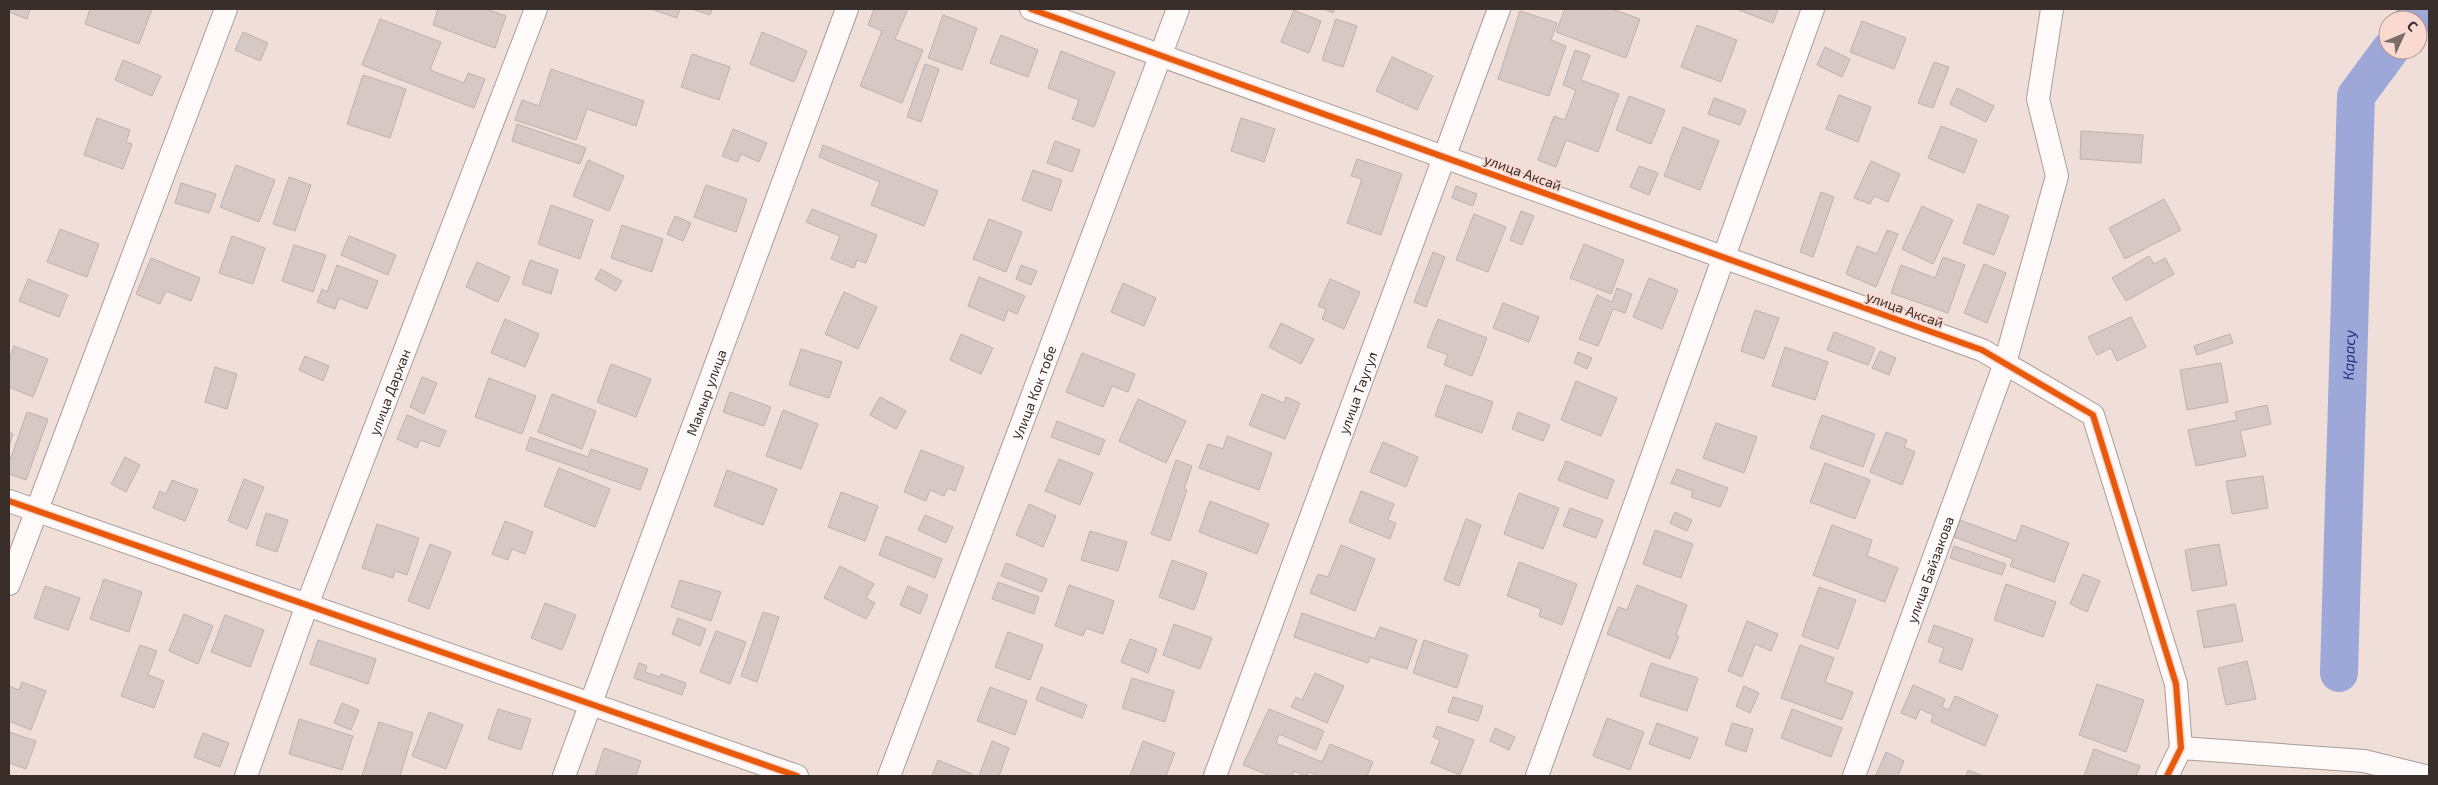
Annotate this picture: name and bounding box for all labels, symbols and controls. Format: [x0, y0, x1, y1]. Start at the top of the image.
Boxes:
north arrow [2378, 10, 2428, 60]
text: С [2404, 17, 2422, 34]
street label: улица Аксай [1482, 150, 1564, 194]
street label: улица Аксай [1864, 287, 1946, 331]
water label: Карасу [2339, 330, 2358, 381]
street label: Улица Кок тобе [1008, 343, 1059, 442]
street label: улица Дархан [365, 346, 413, 437]
street label: Мамыр улица [682, 347, 729, 438]
street label: улица Таугул [1334, 349, 1380, 436]
street label: улица Байзакова [1902, 514, 1957, 625]

